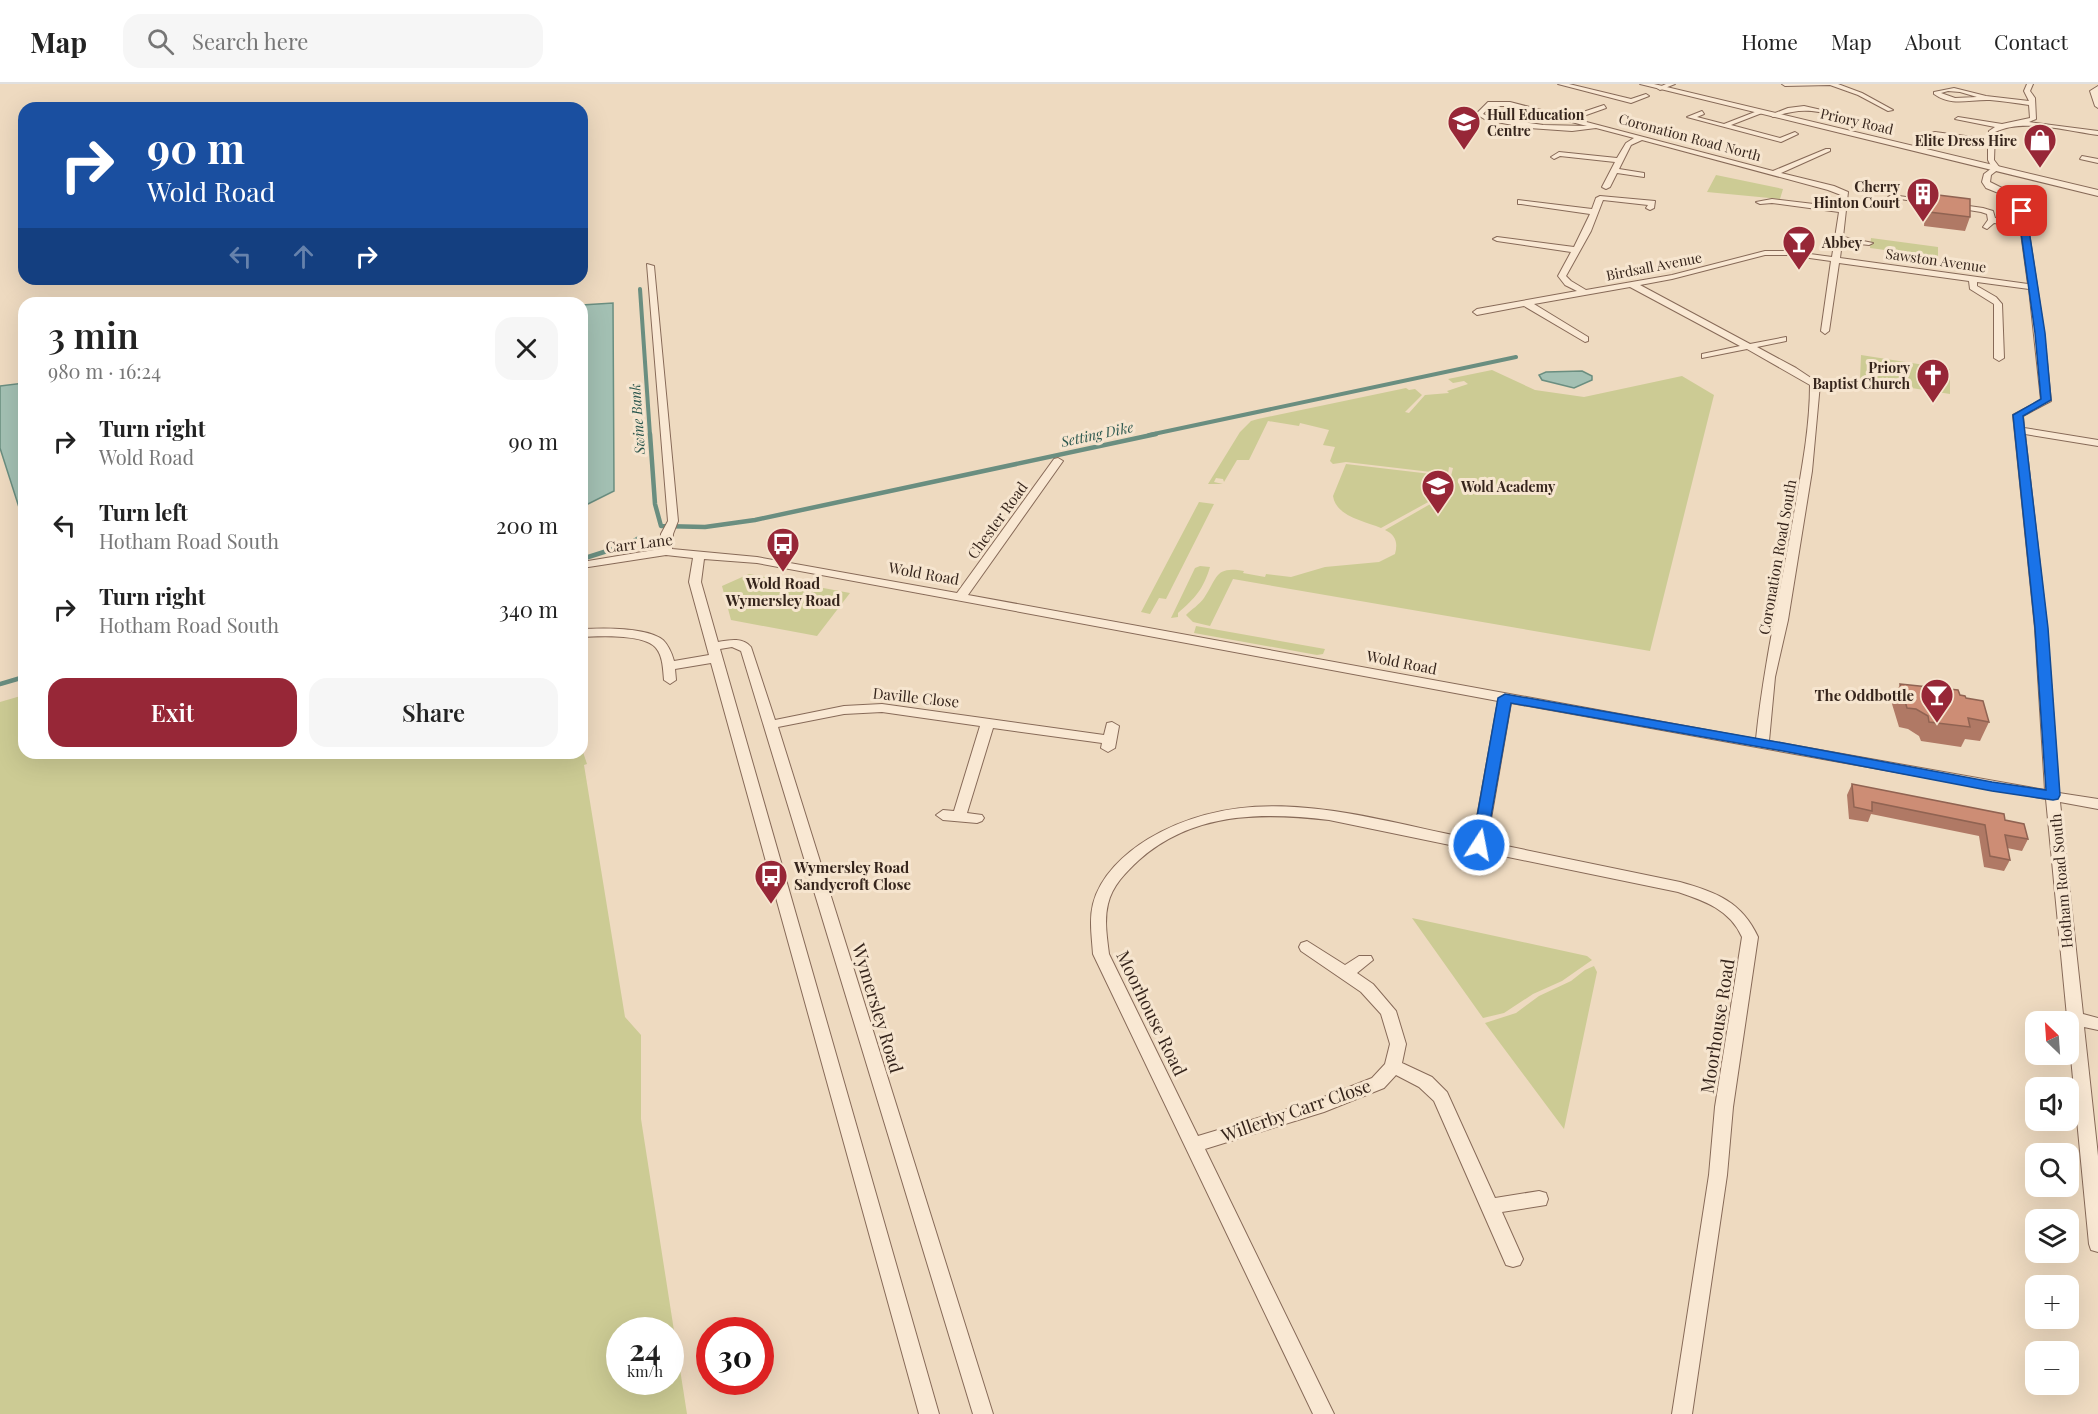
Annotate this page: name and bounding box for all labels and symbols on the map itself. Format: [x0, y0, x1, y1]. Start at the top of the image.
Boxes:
street label: Priory Road [1819, 103, 1895, 139]
school or university icon: Hull Education Centre [1446, 104, 1482, 151]
place label: Hull Education Centre [1487, 105, 1585, 140]
street label: Coronation Road North [1617, 109, 1764, 165]
shop icon: Elite Dress Hire [2022, 122, 2058, 169]
place label: Elite Dress Hire [1915, 131, 2017, 150]
building icon: Cherry Hinton Court [1905, 176, 1941, 223]
place label: Cherry Hinton Court [1813, 177, 1901, 212]
pin [1996, 185, 2047, 236]
bar icon: Abbey [1781, 224, 1817, 271]
place label: Abbey [1821, 233, 1863, 252]
street label: Sawston Avenue [1884, 244, 1988, 276]
street label: Birdsall Avenue [1604, 247, 1704, 285]
church icon: Priory Baptist Church [1915, 357, 1951, 404]
place label: Priory Baptist Church [1812, 358, 1911, 393]
water label: Swine Bank [625, 383, 649, 456]
water label: Setting Dike [1058, 417, 1135, 451]
school or university icon: Wold Academy [1420, 468, 1456, 515]
street label: Chester Road [962, 477, 1032, 563]
place label: Wold Academy [1460, 477, 1556, 496]
street label: Coronation Road South [1754, 478, 1801, 636]
bus stop icon: Wold Road Wymersley Road [765, 526, 801, 573]
street label: Carr Lane [604, 529, 674, 557]
street label: Wold Road [886, 557, 961, 589]
place label: Wold Road Wymersley Road [724, 573, 841, 610]
street label: Wold Road [1364, 645, 1439, 679]
bar icon: The Oddbottle [1919, 677, 1955, 724]
street label: Daville Close [872, 683, 960, 711]
place label: The Oddbottle [1815, 685, 1914, 705]
position arrow [1447, 813, 1511, 877]
street label: Hotham Road South [2045, 813, 2077, 949]
place label: Wymersley Road Sandycroft Close [793, 857, 911, 894]
bus stop icon: Wymersley Road Sandycroft Close [753, 858, 789, 905]
street label: Wymersley Road [847, 939, 909, 1076]
street label: Moorhouse Road [1111, 947, 1193, 1080]
street label: Moorhouse Road [1694, 956, 1740, 1095]
north arrow [2025, 1011, 2079, 1065]
street label: Willerby Carr Close [1217, 1073, 1374, 1147]
speed limit sign: 30 [696, 1317, 774, 1395]

